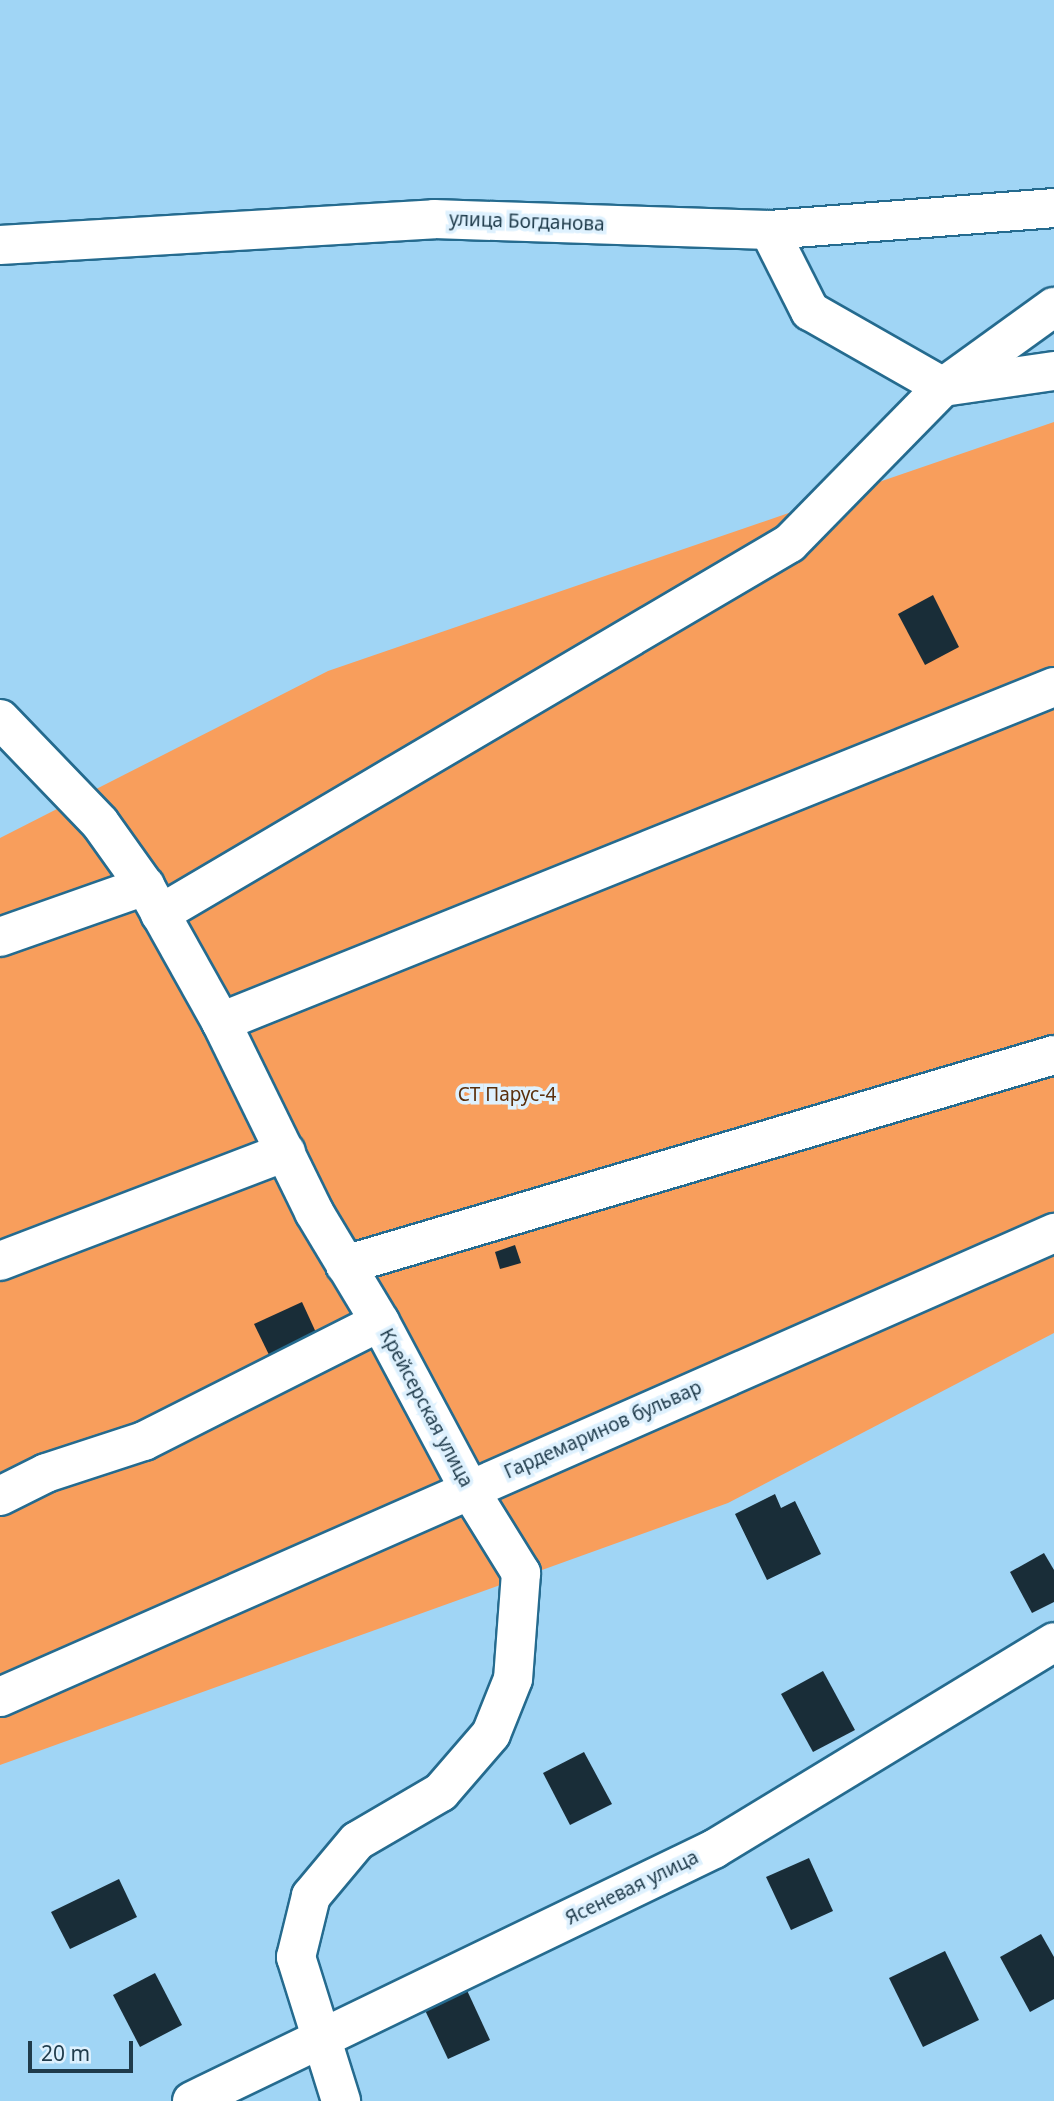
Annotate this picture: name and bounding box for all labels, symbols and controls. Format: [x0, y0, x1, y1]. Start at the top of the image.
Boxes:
street label: улица Богданова [449, 208, 605, 236]
park label: СТ Парус-4 [458, 1084, 556, 1106]
street label: Крейсерская улица [375, 1325, 477, 1491]
street label: Гардемаринов бульвар [501, 1376, 705, 1484]
street label: Ясеневая улица [562, 1846, 702, 1930]
scale bar [32, 2028, 136, 2072]
text: 20 m [41, 2039, 90, 2067]

